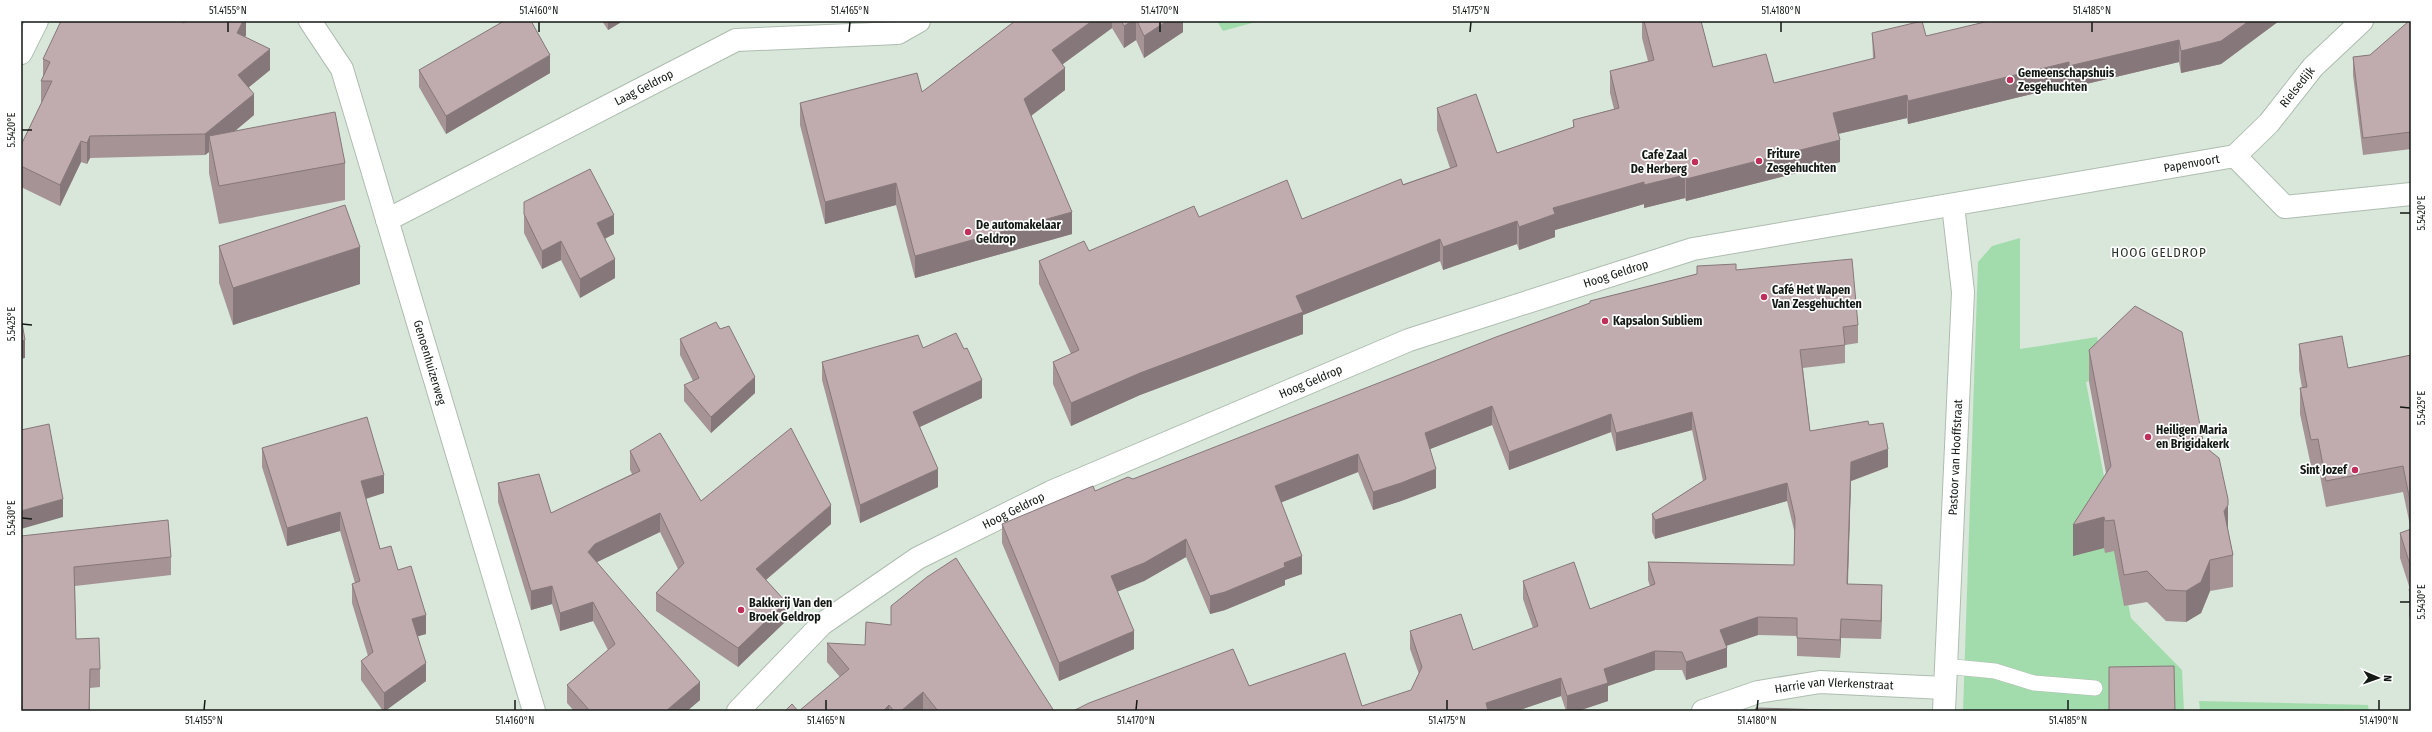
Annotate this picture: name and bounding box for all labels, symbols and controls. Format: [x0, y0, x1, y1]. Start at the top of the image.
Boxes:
text: 51.4155°N [209, 5, 247, 17]
text: 51.4160°N [520, 5, 558, 17]
text: 51.4165°N [831, 5, 869, 17]
text: 51.4170°N [1141, 5, 1179, 17]
text: 51.4175°N [1452, 5, 1490, 17]
text: 51.4180°N [1762, 5, 1800, 17]
text: 51.4185°N [2073, 5, 2111, 17]
street label: Rielsedijk [2277, 64, 2318, 110]
place label: Gemeenschapshuis Zesgehuchten [2018, 66, 2115, 94]
street label: Laag Geldrop [612, 67, 676, 108]
marker: Gemeenschapshuis Zesgehuchten [2005, 75, 2015, 85]
text: 5.5420°E [6, 112, 18, 148]
place label: Friture Zesgehuchten [1767, 147, 1836, 175]
place label: Cafe Zaal De Herberg [1631, 148, 1688, 176]
street label: Papenvoort [2163, 152, 2221, 175]
marker: Friture Zesgehuchten [1754, 156, 1764, 166]
marker: Cafe Zaal De Herberg [1690, 157, 1700, 167]
text: 5.5420°E [2416, 195, 2428, 231]
place label: De automakelaar Geldrop [976, 218, 1062, 246]
marker: De automakelaar Geldrop [963, 227, 973, 237]
district label: HOOG GELDROP [2111, 245, 2207, 260]
street label: Hoog Geldrop [1582, 257, 1650, 291]
place label: Café Het Wapen Van Zesgehuchten [1771, 283, 1862, 311]
marker: Café Het Wapen Van Zesgehuchten [1759, 292, 1769, 302]
text: 5.5425°E [6, 306, 18, 341]
place label: Kapsalon Subliem [1613, 314, 1702, 328]
marker: Kapsalon Subliem [1600, 316, 1610, 326]
street label: Genoenhuizerweg [411, 318, 449, 407]
street label: Hoog Geldrop [1277, 362, 1344, 401]
text: 5.5425°E [2416, 390, 2428, 425]
street label: Pastoor van Hooffstraat [1946, 399, 1965, 516]
place label: Heiligen Maria en Brigidakerk [2156, 423, 2230, 451]
marker: Heiligen Maria en Brigidakerk [2143, 432, 2153, 442]
place label: Sint Jozef [2300, 463, 2348, 477]
marker: Sint Jozef [2350, 465, 2360, 475]
street label: Hoog Geldrop [980, 489, 1047, 532]
text: 5.5430°E [6, 500, 18, 536]
text: 5.5430°E [2416, 584, 2428, 620]
place label: Bakkerij Van den Broek Geldrop [749, 596, 832, 624]
marker: Bakkerij Van den Broek Geldrop [736, 605, 746, 615]
north arrow [2358, 658, 2398, 698]
street label: Harrie van Vlerkenstraat [1774, 675, 1894, 696]
text: N [2381, 675, 2394, 682]
text: 51.4155°N [185, 715, 223, 727]
text: 51.4160°N [496, 715, 534, 727]
text: 51.4165°N [807, 715, 845, 727]
text: 51.4170°N [1117, 715, 1155, 727]
text: 51.4175°N [1428, 715, 1466, 727]
text: 51.4180°N [1738, 715, 1776, 727]
text: 51.4185°N [2049, 715, 2087, 727]
text: 51.4190°N [2360, 715, 2398, 727]

